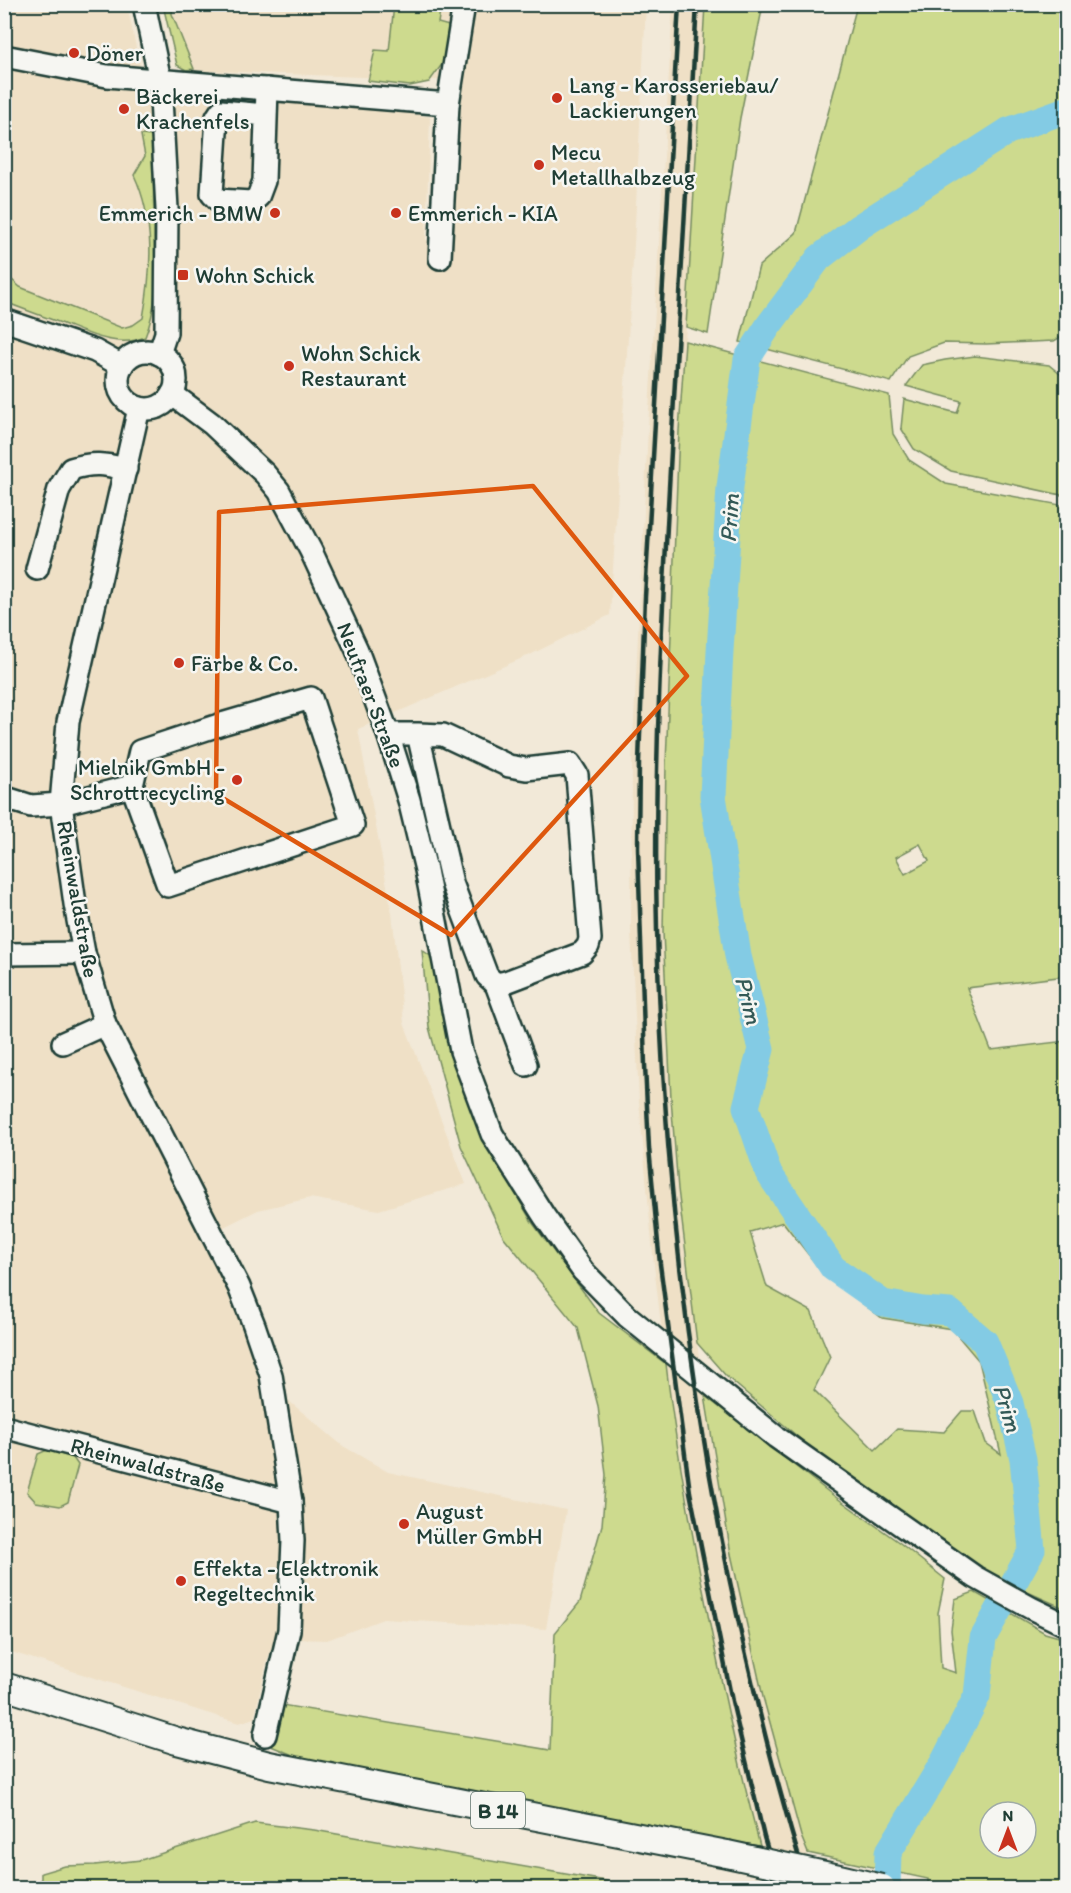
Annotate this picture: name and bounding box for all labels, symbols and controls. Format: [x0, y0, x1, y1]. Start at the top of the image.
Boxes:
place label: Döner [86, 40, 144, 67]
marker: Döner [67, 46, 81, 60]
place label: Lang - Karosseriebau/ Lackierungen [569, 72, 779, 124]
place label: Bäckerei Krachenfels [136, 83, 250, 135]
marker: Lang - Karosseriebau/ Lackierungen [550, 91, 564, 105]
marker: Bäckerei Krachenfels [117, 102, 131, 116]
place label: Mecu Metallhalbzeug [551, 139, 696, 191]
marker: Mecu Metallhalbzeug [532, 158, 546, 172]
place label: Emmerich - BMW [99, 200, 263, 227]
place label: Emmerich - KIA [408, 200, 558, 227]
marker: Emmerich - BMW [268, 206, 282, 220]
marker: Emmerich - KIA [389, 206, 403, 220]
place label: Wohn Schick [195, 262, 315, 289]
marker: Wohn Schick [176, 268, 190, 282]
place label: Wohn Schick Restaurant [301, 340, 421, 392]
marker: Wohn Schick Restaurant [282, 359, 296, 373]
water label: Prim [713, 492, 745, 543]
street label: Neufraer Straße [331, 619, 411, 771]
place label: Färbe & Co. [191, 650, 299, 677]
marker: Färbe & Co. [172, 656, 186, 670]
place label: Mielnik GmbH - Schrottrecycling [70, 754, 226, 806]
marker: Mielnik GmbH - Schrottrecycling [230, 773, 244, 787]
street label: Rheinwaldstraße [51, 818, 105, 980]
water label: Prim [729, 973, 769, 1028]
water label: Prim [987, 1380, 1029, 1436]
street label: Rheinwaldstraße [68, 1431, 228, 1499]
place label: August Müller GmbH [416, 1498, 542, 1550]
marker: August Müller GmbH [397, 1517, 411, 1531]
place label: Effekta - Elektronik Regeltechnik [193, 1555, 379, 1607]
marker: Effekta - Elektronik Regeltechnik [174, 1574, 188, 1588]
road number: B 14 [471, 1792, 525, 1828]
north arrow [978, 1800, 1038, 1860]
text: N [1003, 1806, 1013, 1825]

